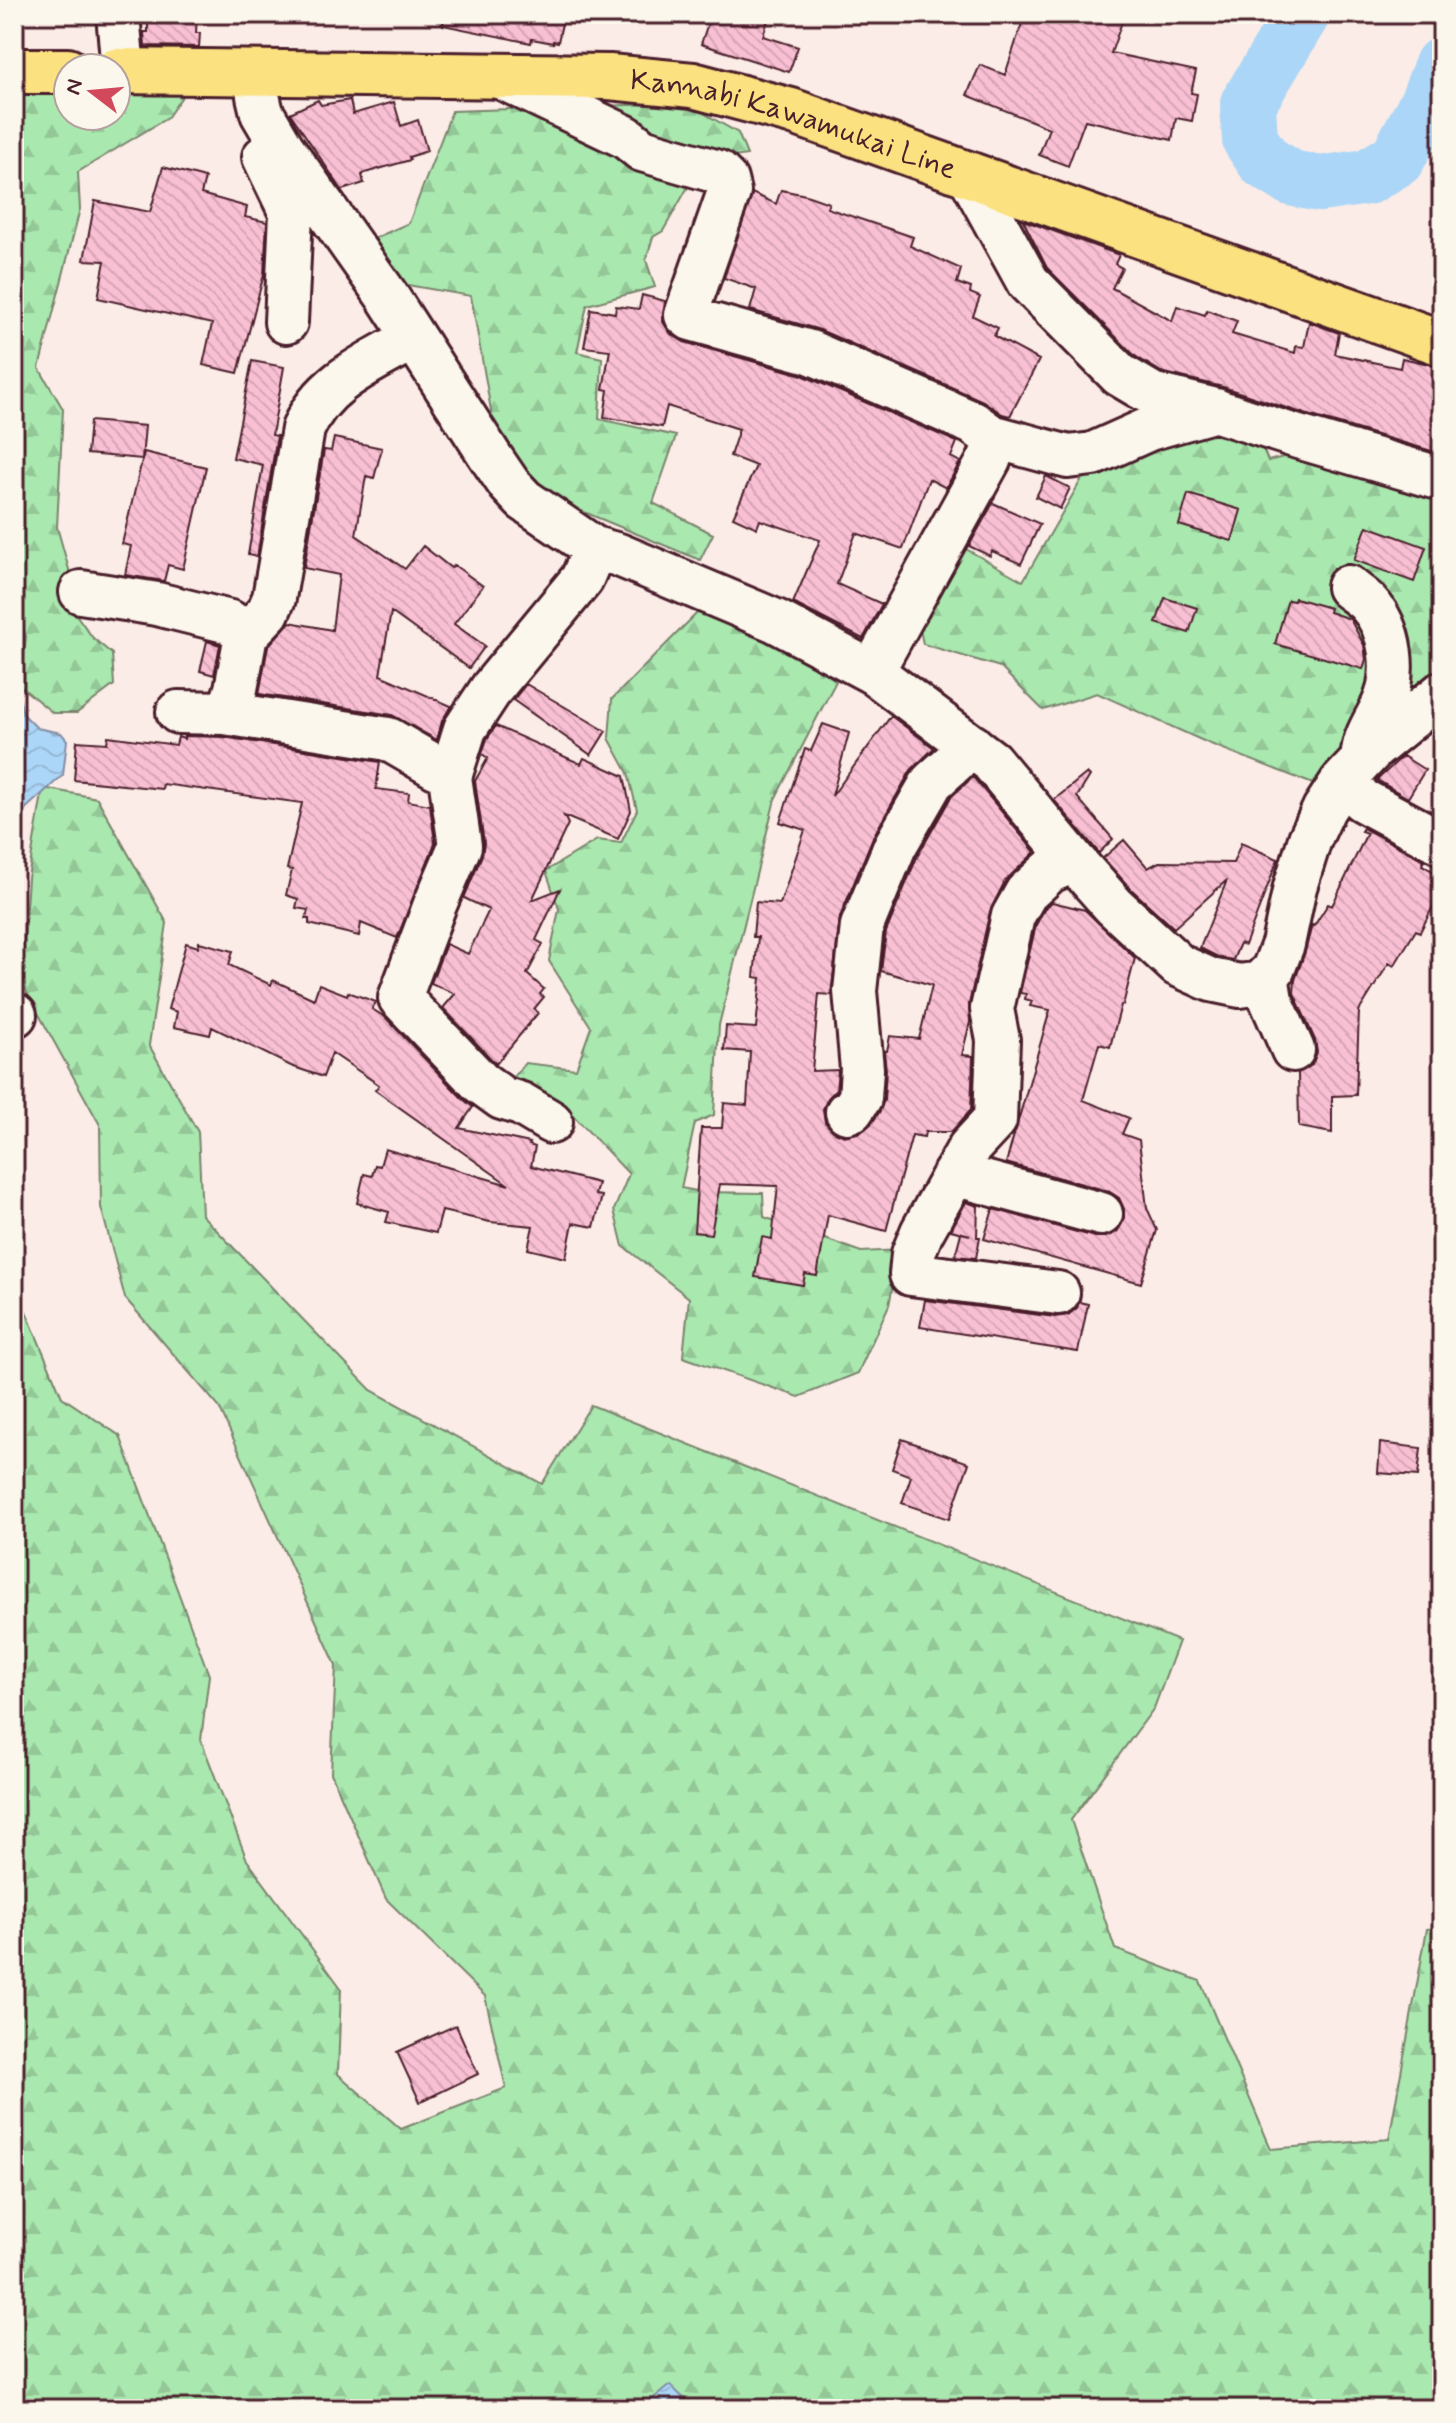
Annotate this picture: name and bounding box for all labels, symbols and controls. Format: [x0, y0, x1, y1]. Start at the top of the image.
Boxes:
north arrow [52, 52, 132, 132]
street label: Kannabi Kawamukai Line [629, 61, 961, 189]
text: N [59, 76, 90, 98]

